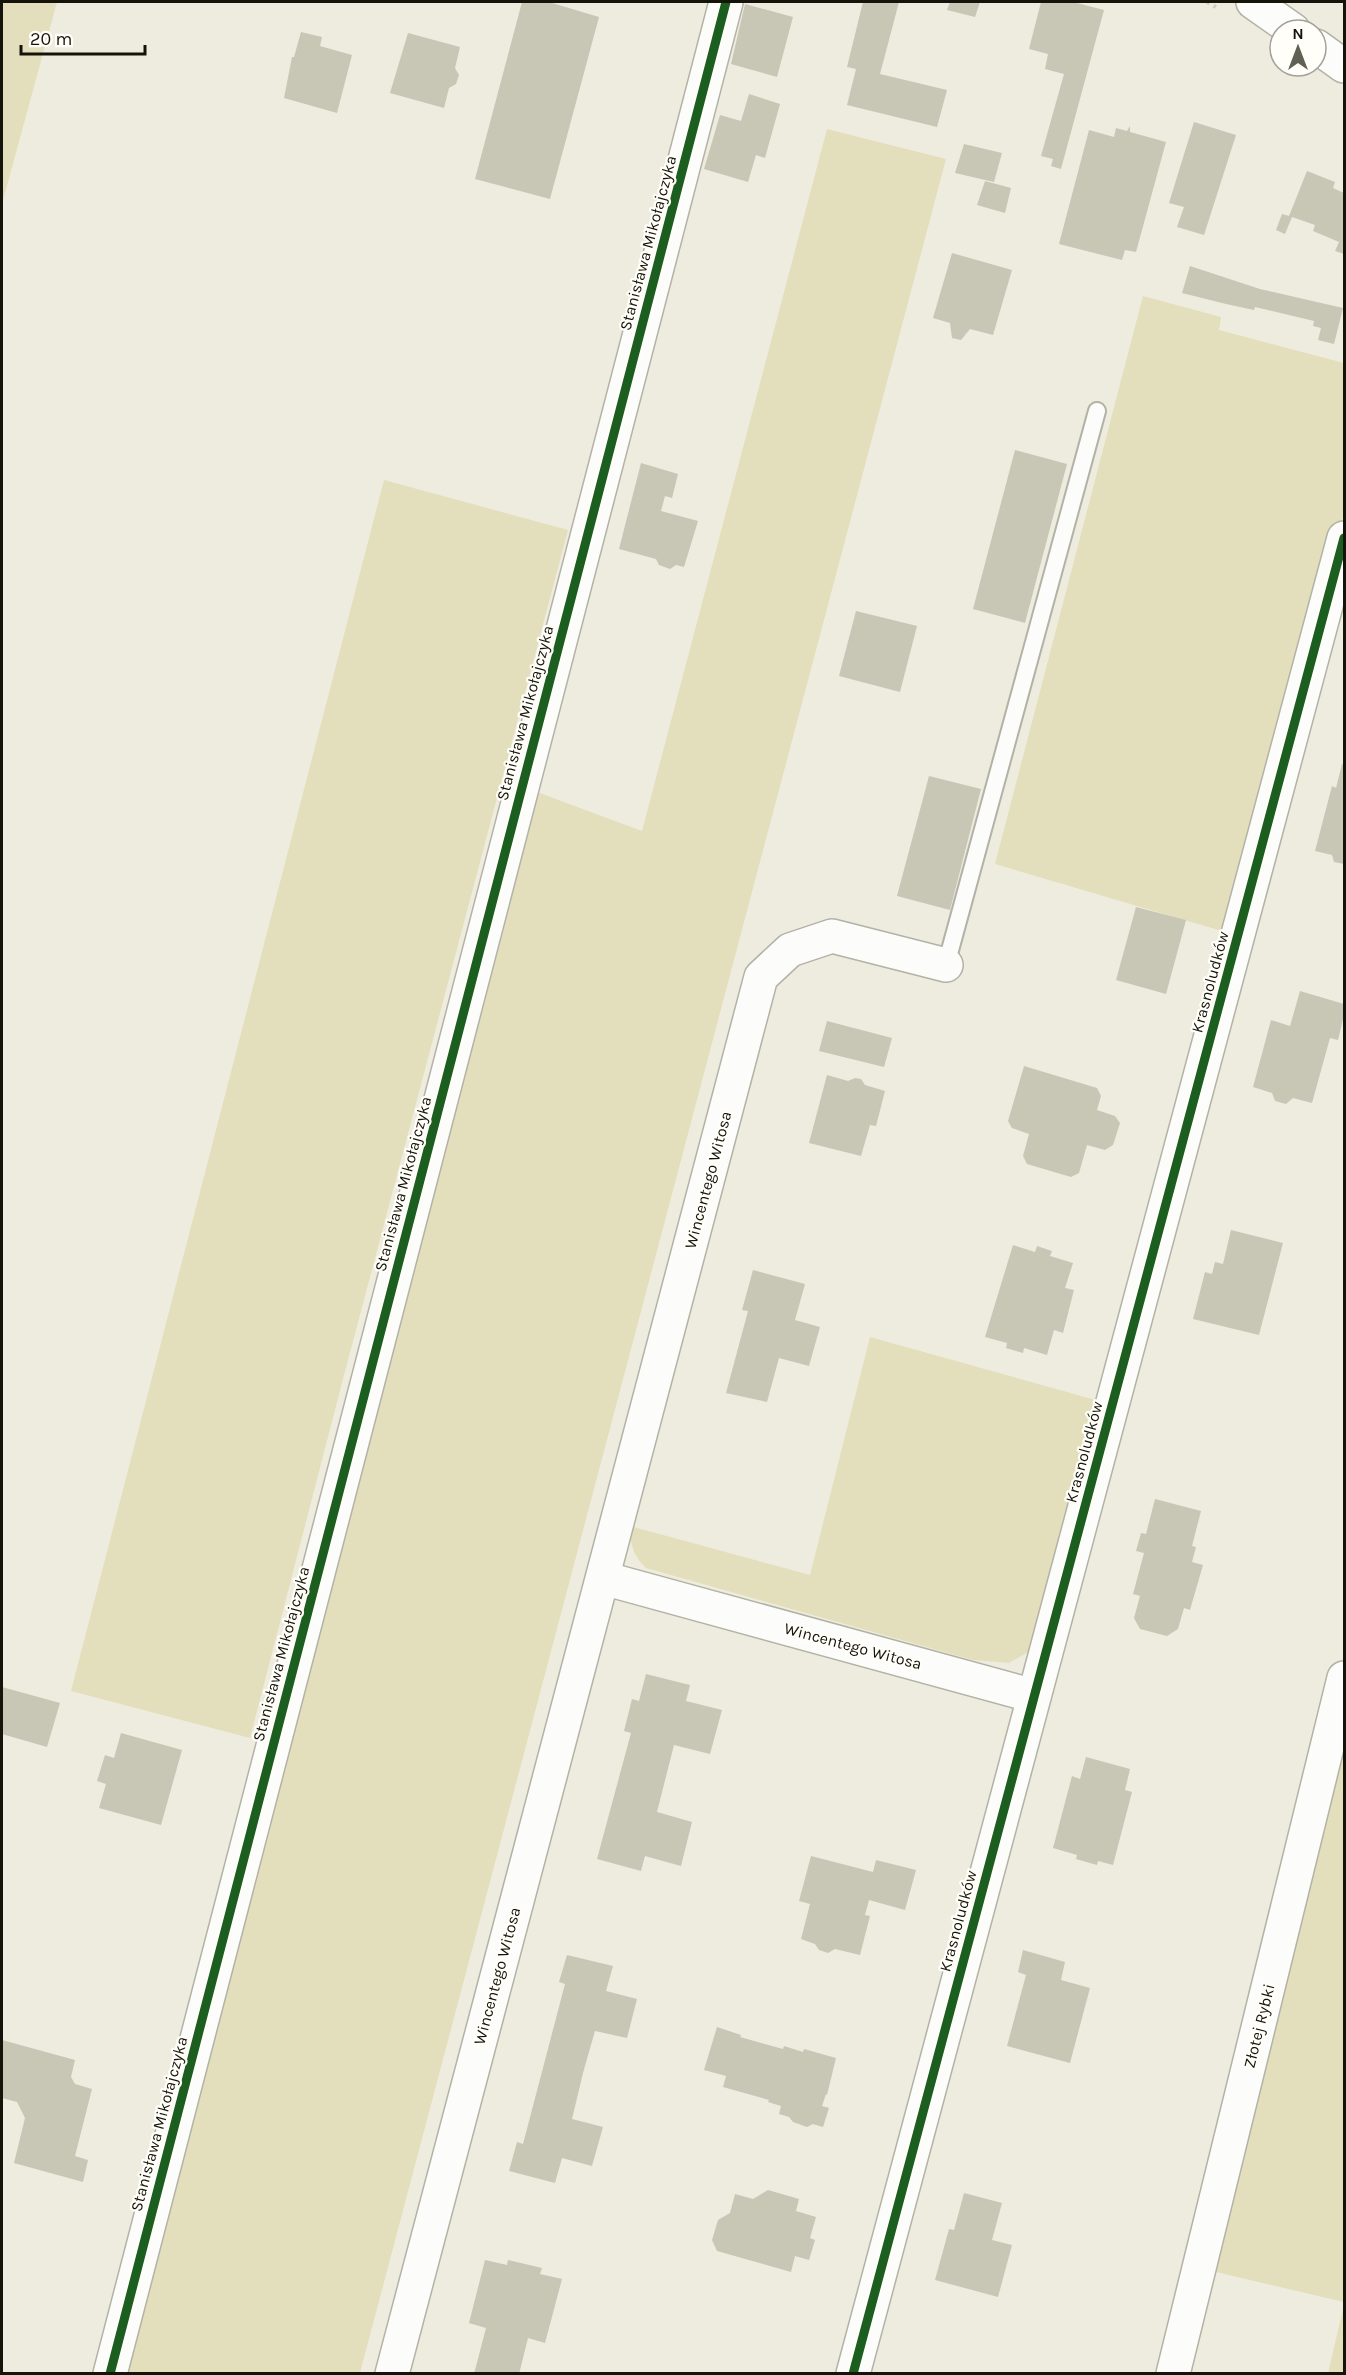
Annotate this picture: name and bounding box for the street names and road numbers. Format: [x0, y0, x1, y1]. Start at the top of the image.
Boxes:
street label: Stanisława Mikołajczyka [615, 153, 681, 333]
street label: Stanisława Mikołajczyka [492, 623, 558, 803]
street label: Krasnoludków [1187, 929, 1233, 1035]
street label: Stanisława Mikołajczyka [370, 1094, 436, 1274]
street label: Wincentego Witosa [680, 1109, 736, 1251]
street label: Krasnoludków [1061, 1399, 1107, 1505]
street label: Stanisława Mikołajczyka [248, 1564, 314, 1744]
street label: Wincentego Witosa [782, 1618, 924, 1674]
street label: Krasnoludków [935, 1868, 981, 1974]
street label: Wincentego Witosa [469, 1905, 525, 2047]
street label: Złotej Rybki [1239, 1982, 1279, 2070]
street label: Stanisława Mikołajczyka [126, 2034, 192, 2214]

